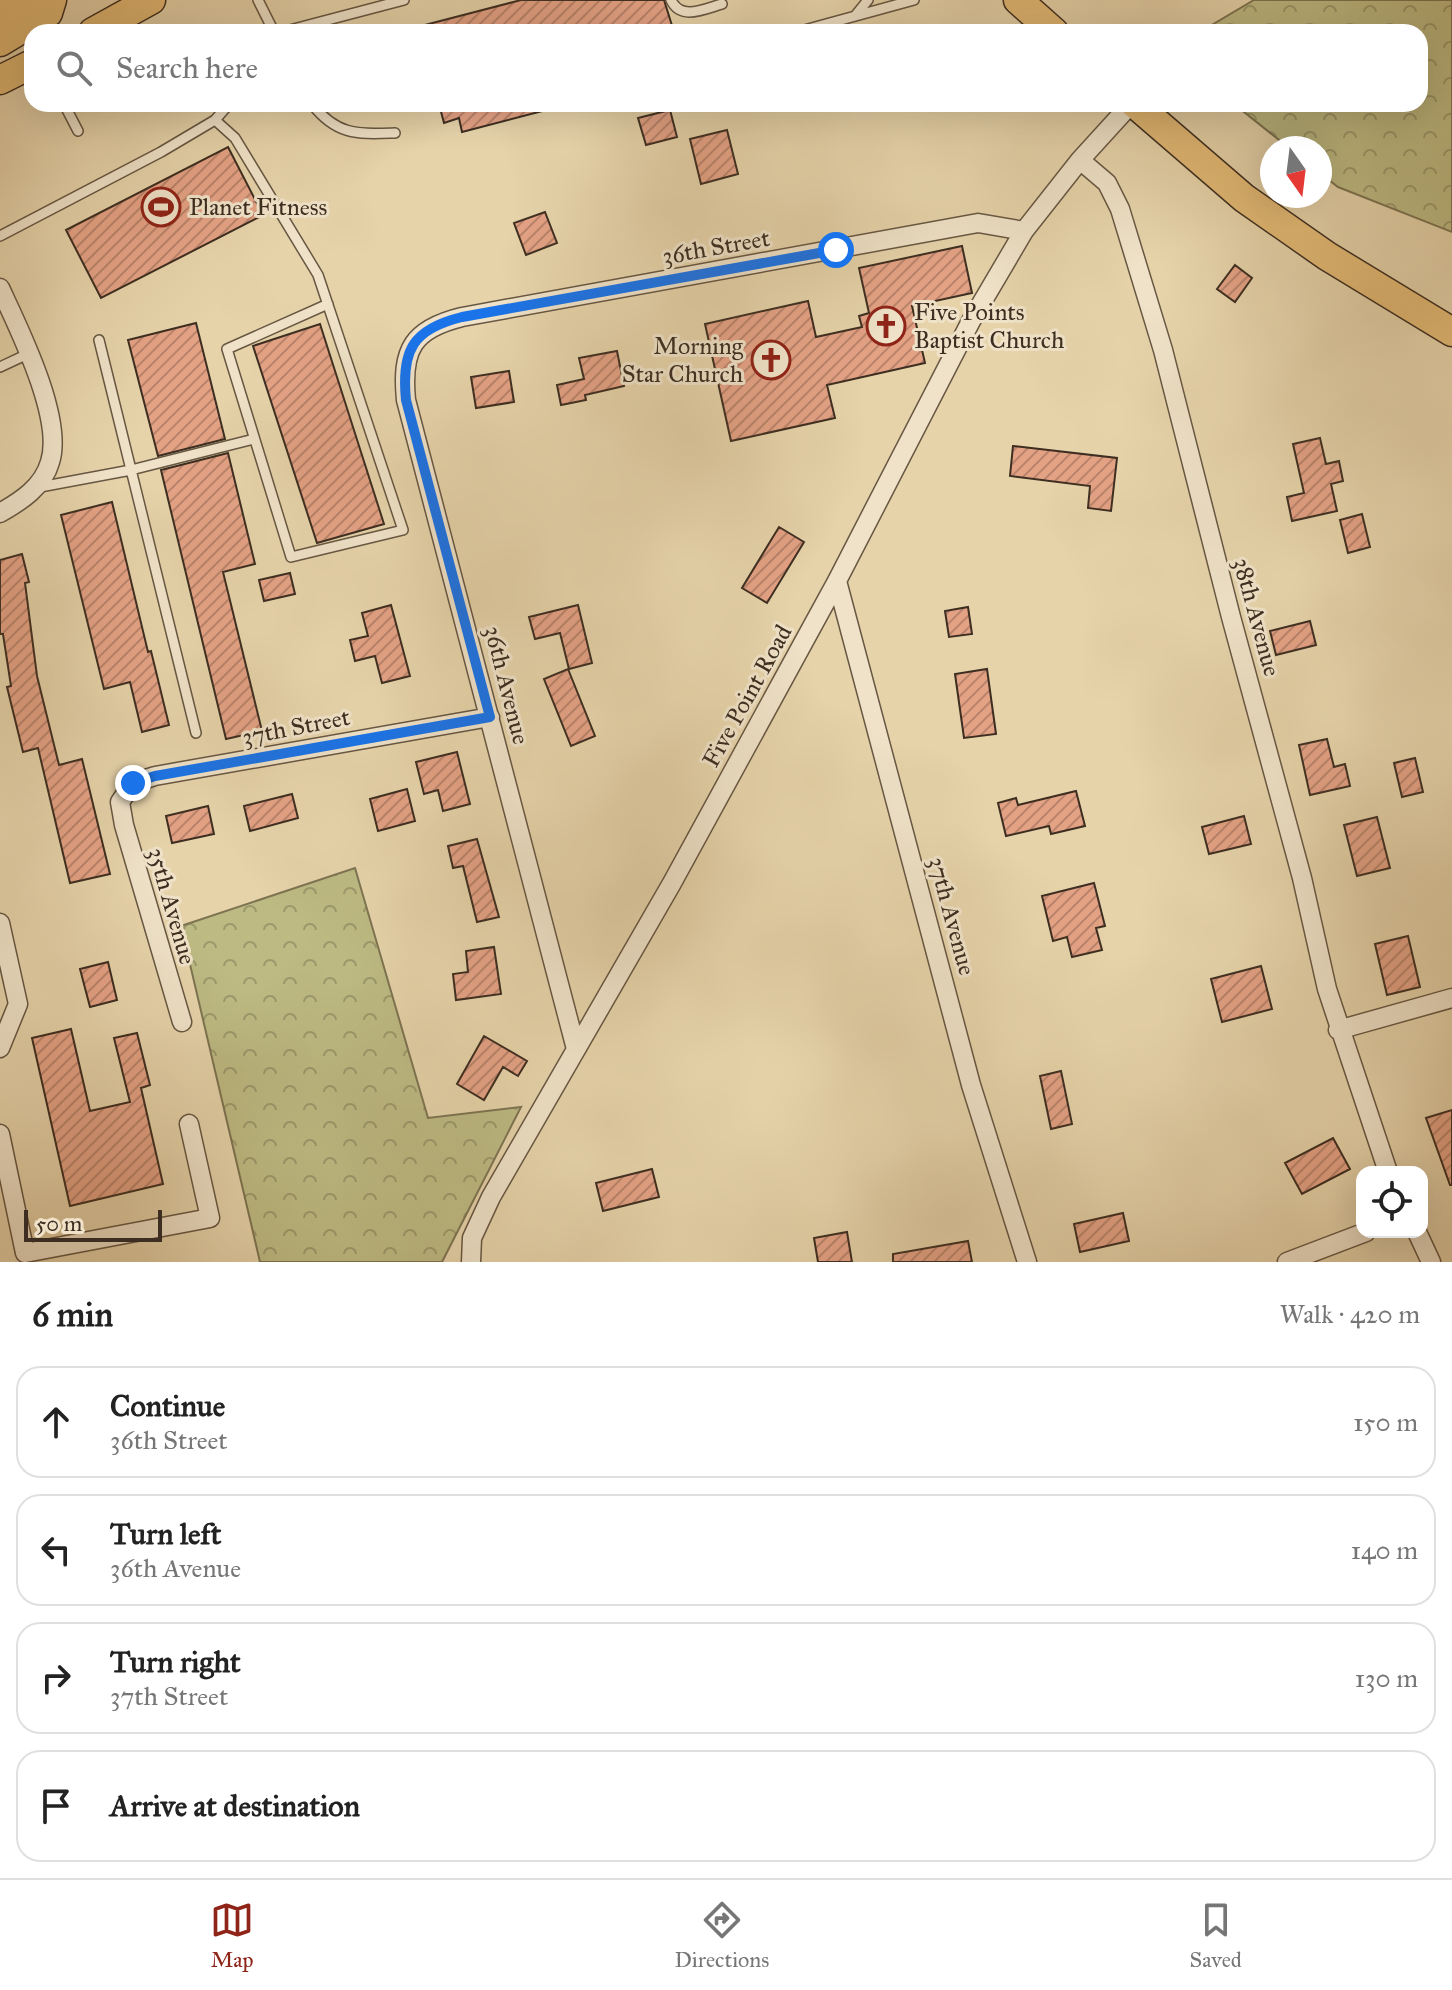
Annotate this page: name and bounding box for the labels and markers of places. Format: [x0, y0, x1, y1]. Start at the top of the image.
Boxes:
sports icon: Planet Fitness [140, 186, 182, 228]
place label: Planet Fitness [189, 192, 327, 222]
place label: Five Points Baptist Church [914, 297, 1064, 355]
church icon: Five Points Baptist Church [865, 305, 907, 347]
place label: Morning Star Church [622, 331, 744, 389]
church icon: Morning Star Church [750, 339, 792, 381]

